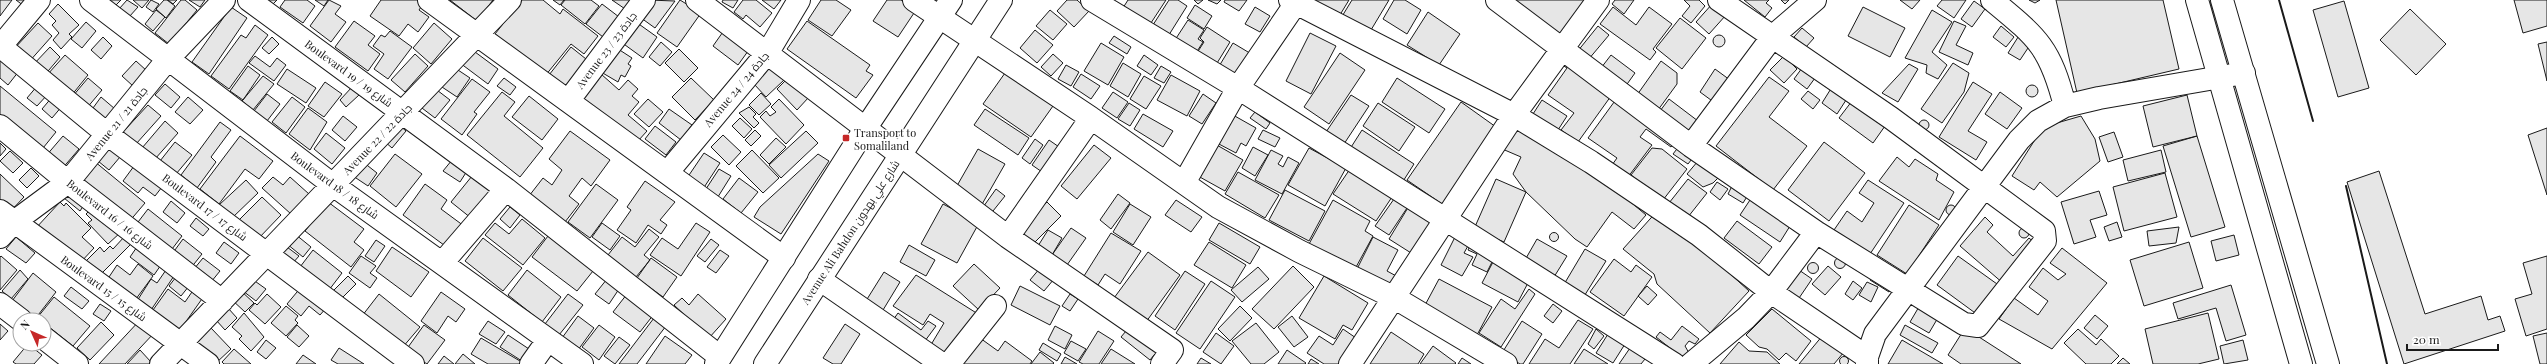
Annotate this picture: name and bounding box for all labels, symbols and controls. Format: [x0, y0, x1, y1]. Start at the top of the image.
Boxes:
street label: Avenue 23 / جادة 23 [571, 8, 640, 92]
street label: Boulevard 19 / شارع 19 [301, 36, 396, 111]
street label: Avenue 24 / جادة 24 [699, 48, 772, 131]
street label: Avenue 21 / جادة 21 [81, 83, 151, 164]
street label: Avenue 22 / جادة 22 [338, 100, 415, 179]
place label: Transport to Somaliland [854, 125, 916, 153]
marker: Transport to Somaliland [841, 133, 851, 143]
street label: Boulevard 18 / شارع 18 [287, 148, 382, 223]
street label: Avenue Ali Bahdon شارع علي بهدون [797, 157, 904, 309]
street label: Boulevard 17 / شارع 17 [159, 170, 251, 245]
street label: Boulevard 16 / شارع 16 [63, 176, 156, 253]
street label: Boulevard 15 / شارع 15 [57, 252, 150, 325]
north arrow [12, 312, 52, 352]
text: N [16, 316, 33, 333]
scale bar [2407, 326, 2498, 352]
text: 20 m [2413, 331, 2440, 347]

